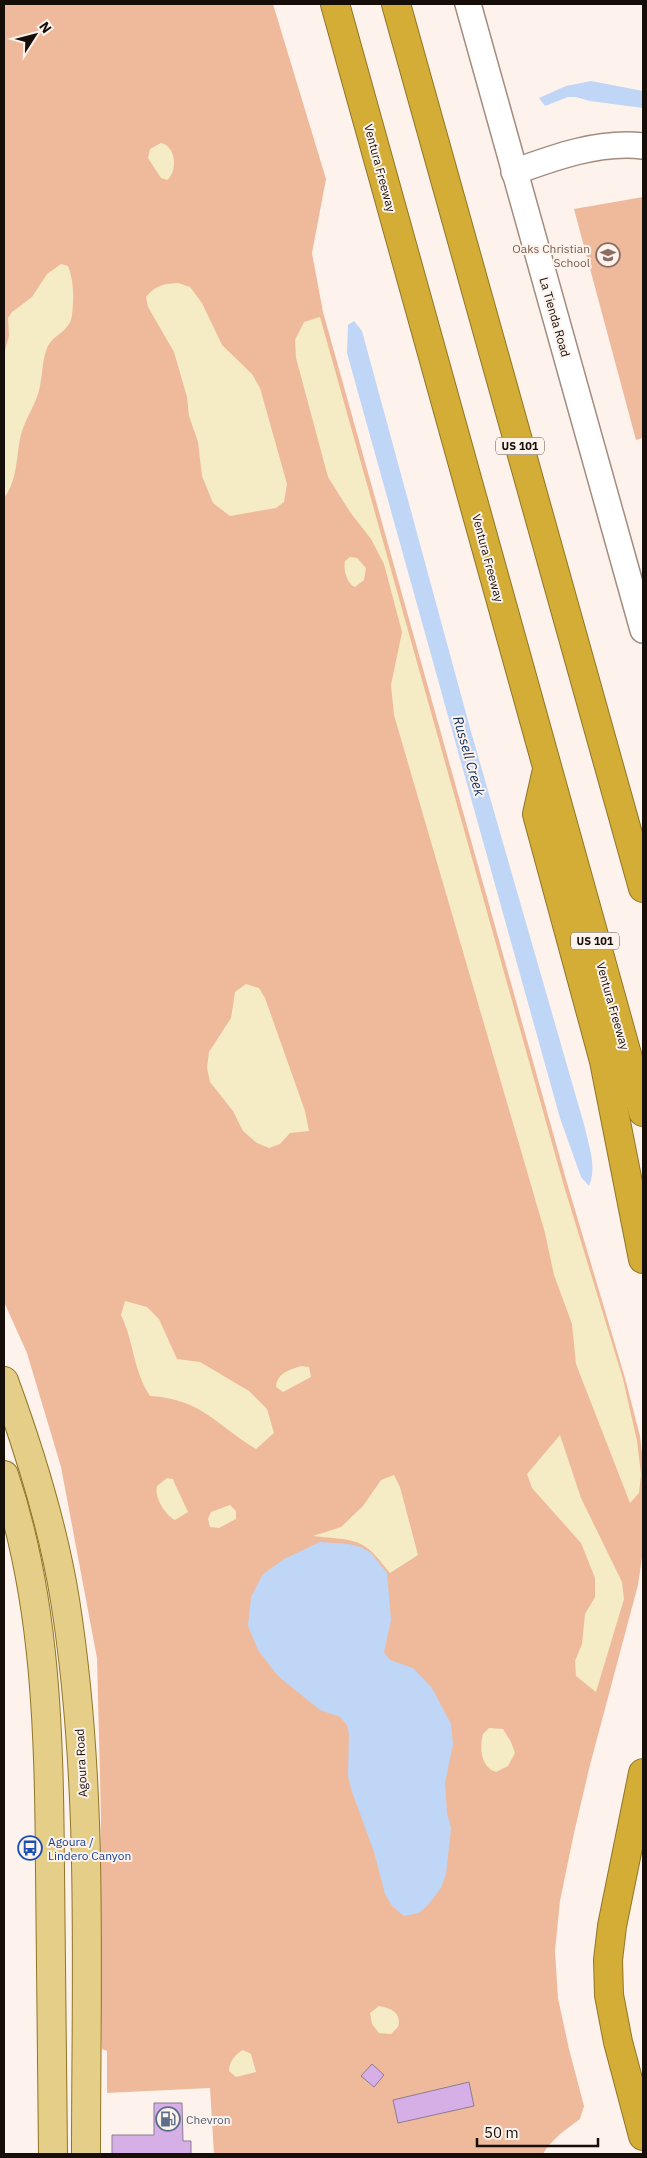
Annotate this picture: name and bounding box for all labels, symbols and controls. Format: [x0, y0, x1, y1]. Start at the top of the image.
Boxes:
north arrow [10, 10, 60, 60]
text: N [35, 18, 56, 37]
street label: Ventura Freeway [361, 122, 399, 214]
place label: Oaks Christian School [512, 241, 590, 270]
school or university icon: Oaks Christian School [595, 242, 621, 268]
street label: La Tienda Road [536, 275, 574, 359]
road number: US 101 [496, 438, 544, 454]
street label: Ventura Freeway [469, 512, 507, 604]
water label: Russell Creek [449, 714, 489, 799]
road number: US 101 [571, 932, 619, 949]
street label: Ventura Freeway [593, 961, 633, 1051]
street label: Agoura Road [72, 1728, 90, 1798]
place label: Agoura / Lindero Canyon [48, 1834, 131, 1863]
bus stop icon: Agoura / Lindero Canyon [17, 1835, 43, 1861]
fuel station icon: Chevron [155, 2106, 181, 2132]
place label: Chevron [186, 2112, 231, 2127]
scale bar [477, 2116, 598, 2148]
text: 50 m [484, 2123, 519, 2142]

